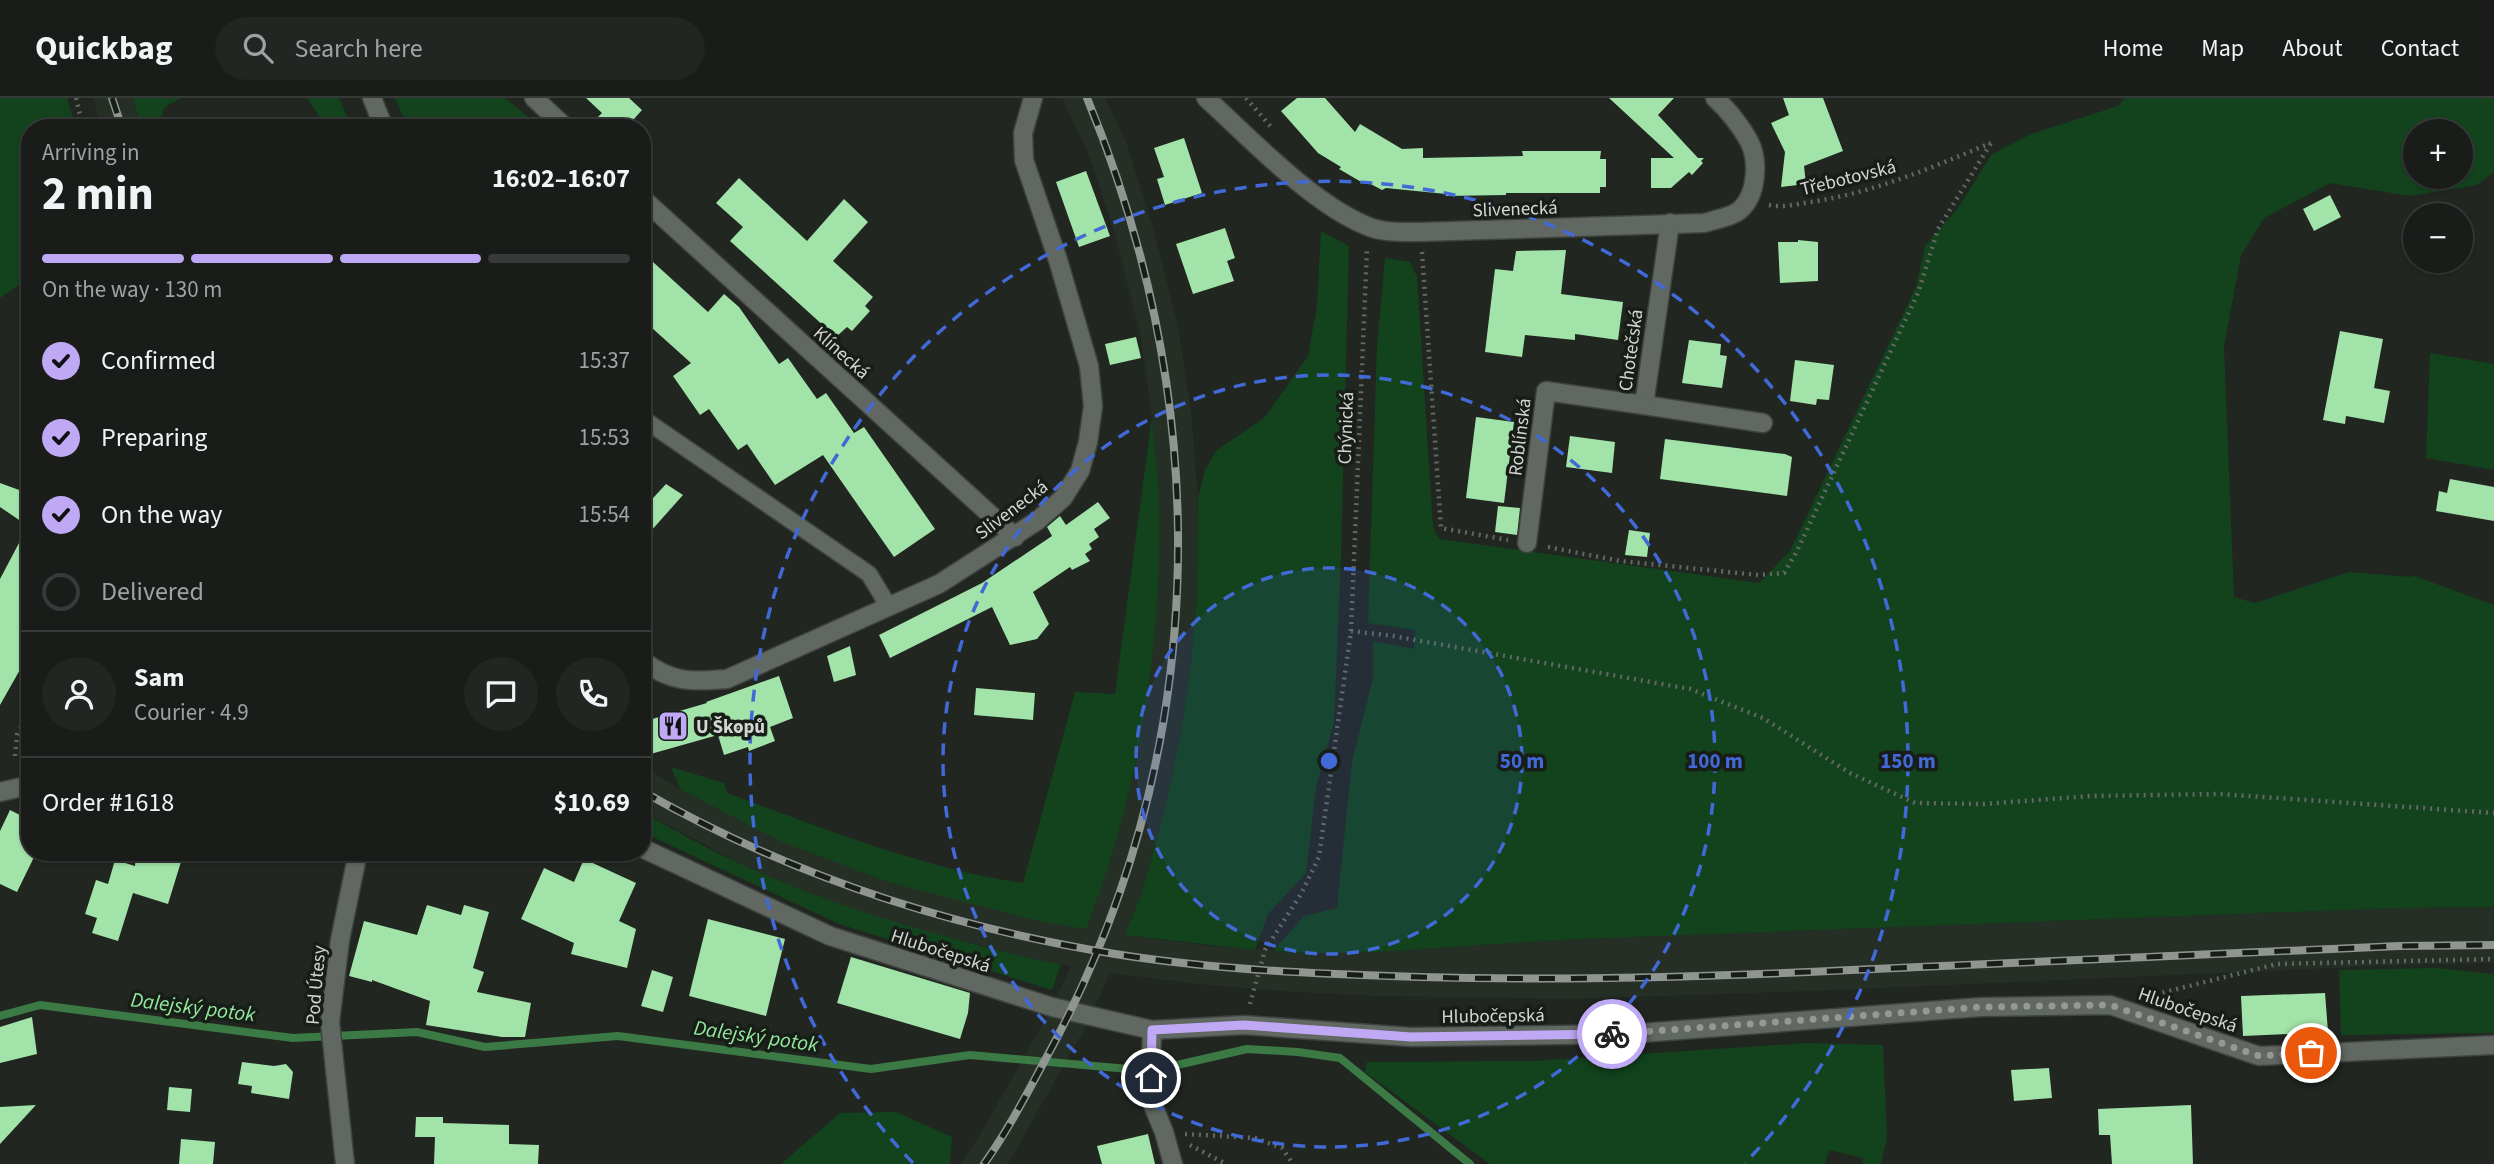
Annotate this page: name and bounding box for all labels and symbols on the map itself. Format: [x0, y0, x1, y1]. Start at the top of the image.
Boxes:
street label: Třebotovská [1798, 154, 1899, 203]
street label: Slivenecká [1472, 195, 1558, 224]
street label: Chotečská [1612, 308, 1651, 393]
street label: Klínecká [807, 320, 875, 386]
street label: Chýnická [1332, 391, 1361, 465]
street label: Roblínská [1502, 397, 1539, 478]
street label: Slivenecká [970, 474, 1054, 547]
restaurant icon: U Škopů [656, 709, 690, 743]
place label: U Škopů [696, 714, 765, 741]
text: 50 m [1500, 746, 1544, 776]
text: 100 m [1687, 746, 1743, 776]
text: 150 m [1880, 746, 1936, 776]
centre of rings [1317, 749, 1341, 773]
street label: Hlubočepská [887, 923, 994, 980]
street label: Pod Útesy [300, 944, 333, 1026]
street label: Hlubočepská [2134, 981, 2241, 1040]
water label: Dalejský potok [129, 984, 258, 1030]
courier [1577, 999, 1647, 1069]
street label: Hlubočepská [1441, 1002, 1545, 1031]
water label: Dalejský potok [692, 1012, 821, 1060]
pin [2281, 1023, 2341, 1083]
pin [1121, 1048, 1181, 1108]

